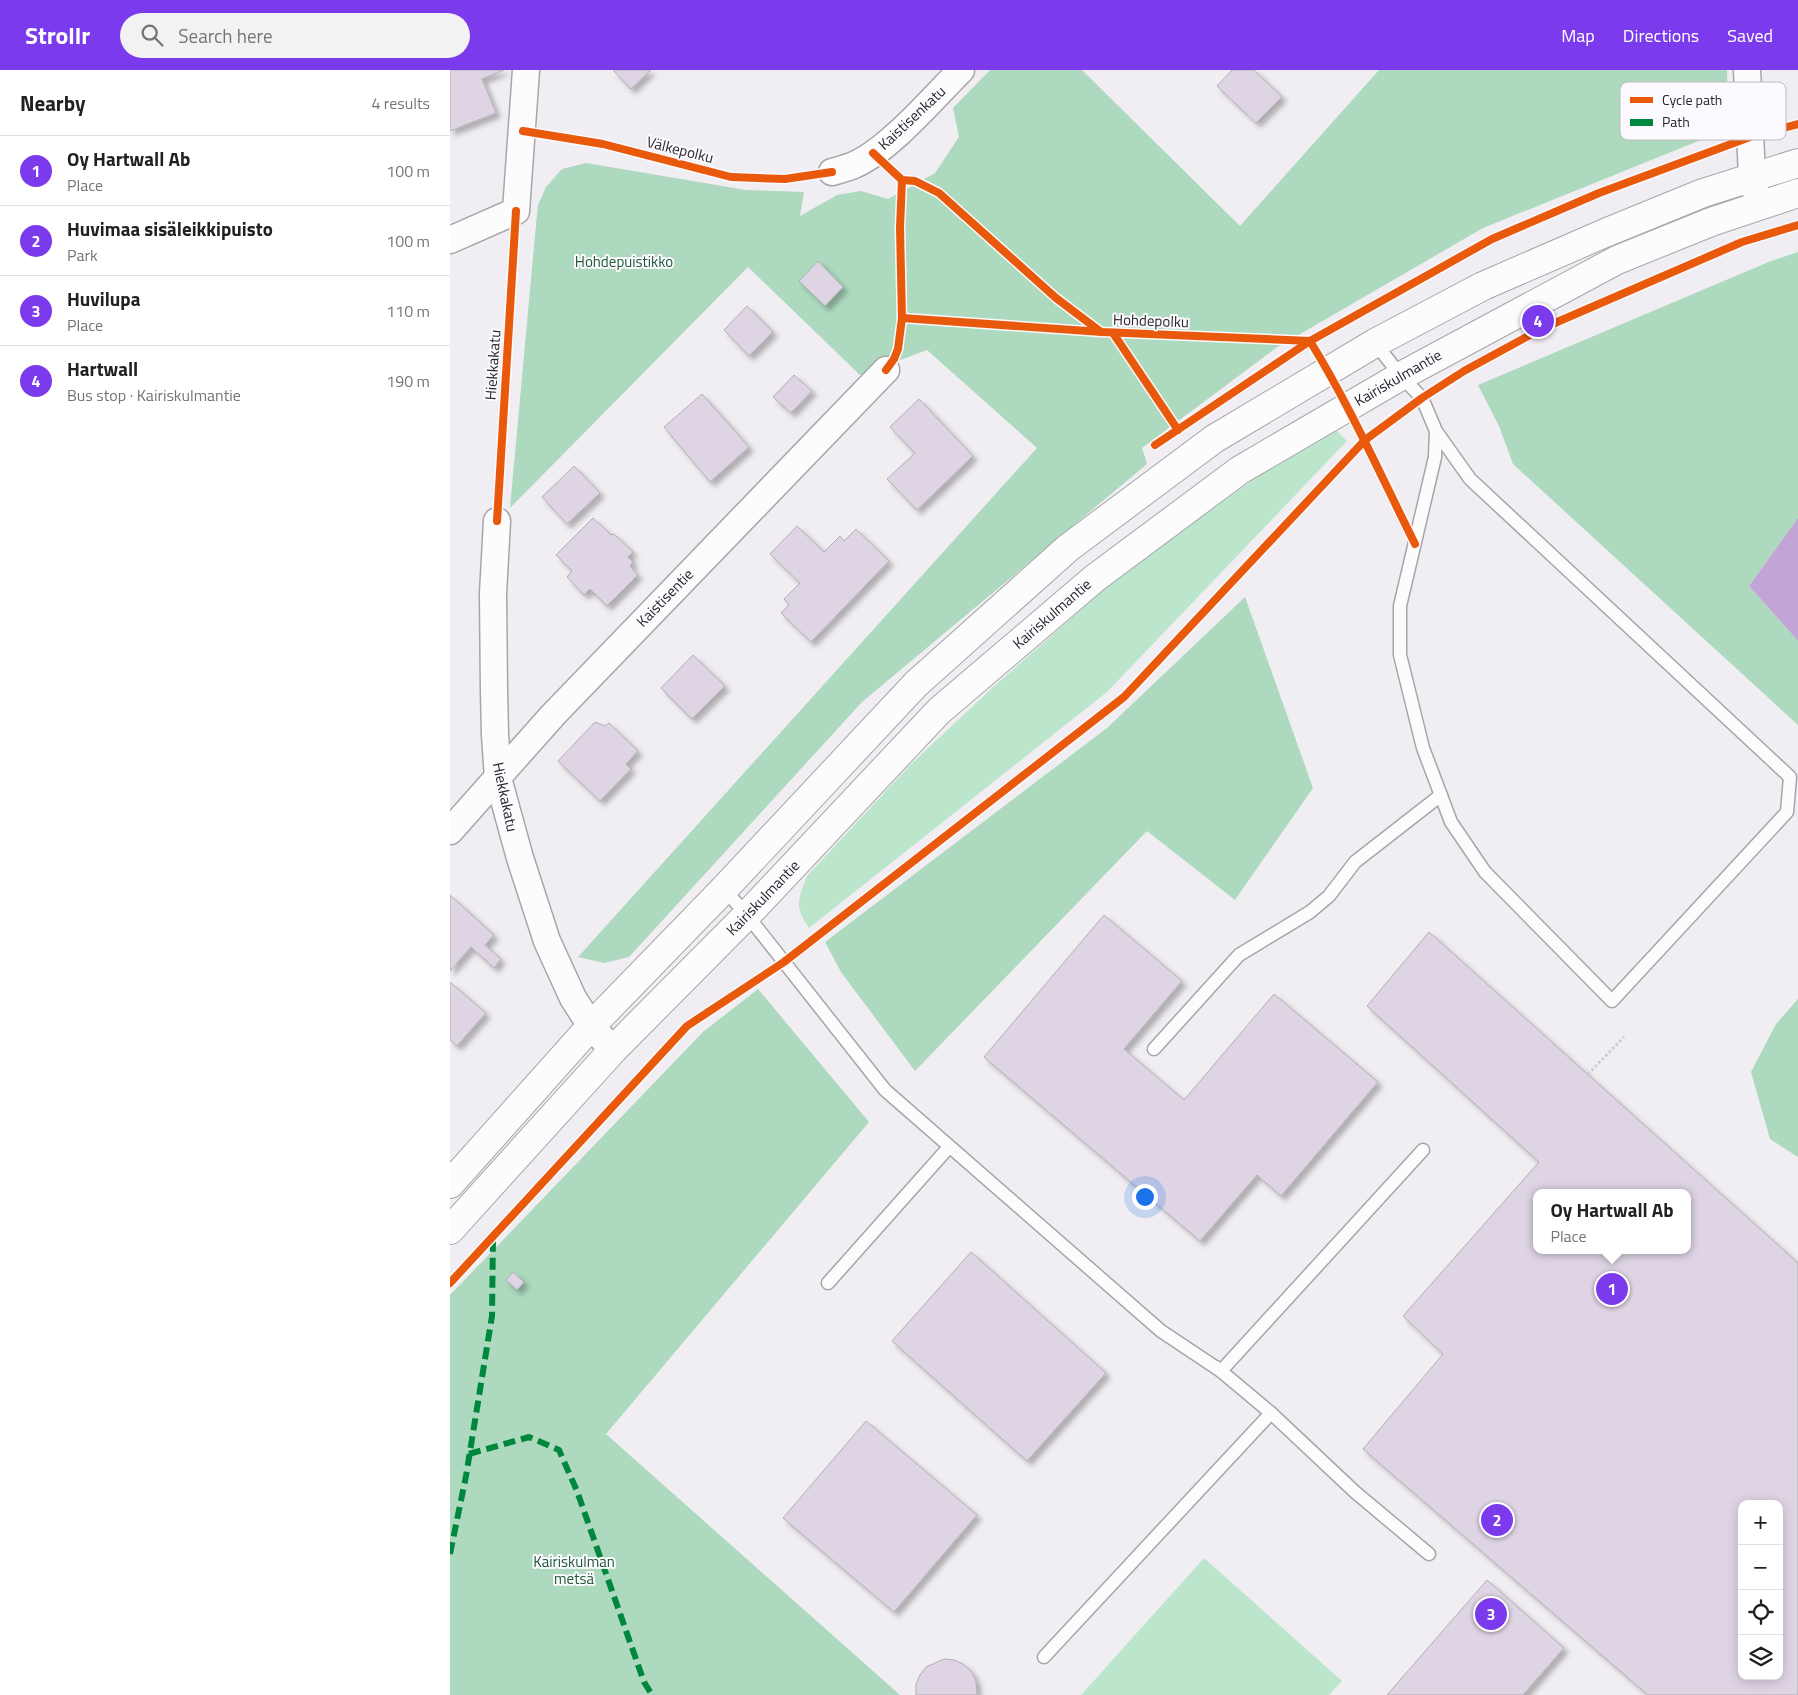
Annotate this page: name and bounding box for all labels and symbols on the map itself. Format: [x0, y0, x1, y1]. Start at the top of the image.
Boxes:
street label: Kaistisenkatu [873, 80, 951, 155]
legend [1620, 82, 1786, 140]
text: Cycle path [1662, 89, 1722, 110]
text: Path [1662, 111, 1690, 132]
street label: Välkepolku [644, 130, 716, 169]
park label: Hohdepuistikko [575, 250, 673, 273]
pin: 4 [1522, 302, 1554, 340]
street label: Hohdepolku [1113, 308, 1189, 333]
street label: Hiekkakatu [479, 329, 506, 401]
street label: Kairiskulmantie [1350, 343, 1446, 412]
street label: Kaistisentie [631, 563, 698, 632]
street label: Kairiskulmantie [1007, 573, 1096, 654]
street label: Hiekkakatu [487, 760, 524, 834]
street label: Kairiskulmantie [720, 855, 805, 941]
your location [1132, 1184, 1158, 1210]
pin: 1 [1596, 1270, 1628, 1308]
pin: 2 [1481, 1501, 1513, 1539]
park label: Kairiskulman metsä [533, 1550, 615, 1590]
pin: 3 [1475, 1595, 1507, 1633]

